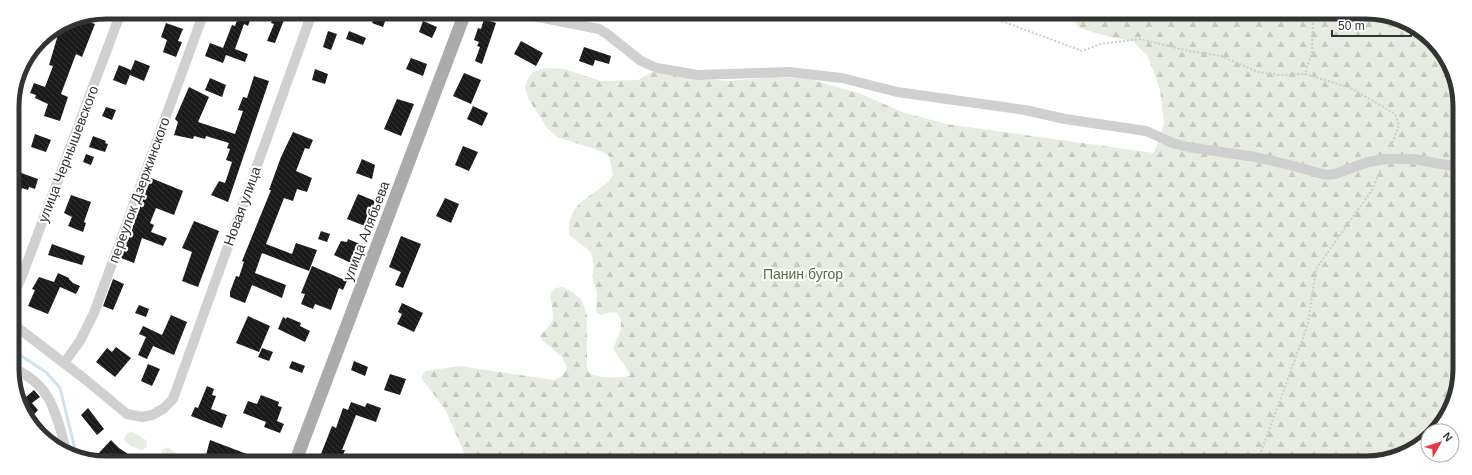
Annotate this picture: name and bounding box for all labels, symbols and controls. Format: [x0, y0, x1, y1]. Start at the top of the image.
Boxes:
scale bar [1332, 12, 1411, 38]
text: 50 m [1338, 19, 1365, 33]
street label: улица Чернышевского [35, 83, 102, 225]
street label: переулок Дзержинского [105, 115, 173, 265]
street label: Новая улица [220, 164, 264, 248]
street label: улица Алябьева [340, 179, 392, 283]
park label: Панин бугор [763, 266, 843, 282]
north arrow [1420, 423, 1460, 463]
text: N [1441, 430, 1455, 444]

